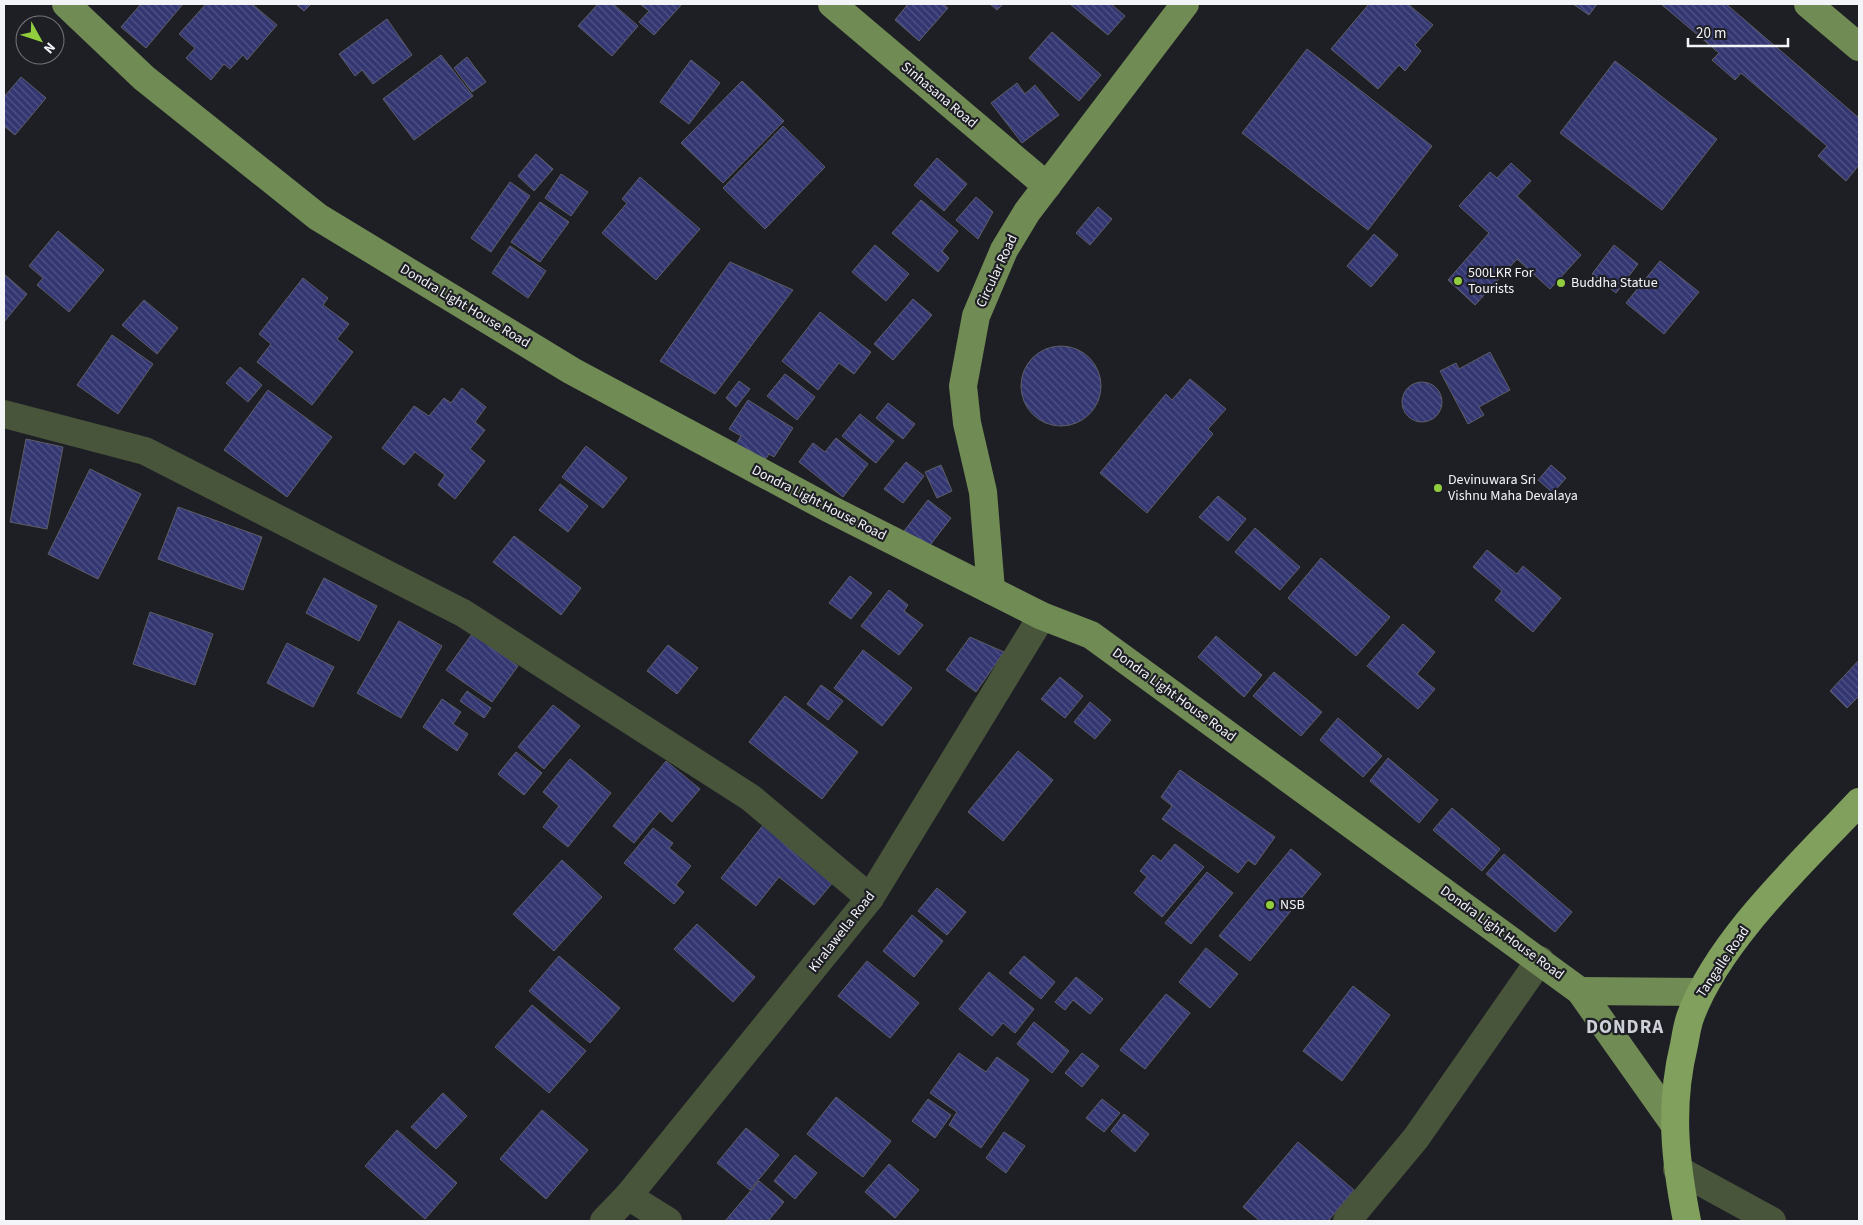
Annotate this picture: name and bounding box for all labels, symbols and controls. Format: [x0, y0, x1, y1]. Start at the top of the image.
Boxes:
north arrow [15, 15, 65, 65]
scale bar [1688, 15, 1788, 47]
text: 20 m [1696, 23, 1726, 44]
text: N [39, 38, 60, 58]
street label: Sinhasana Road [897, 57, 981, 133]
street label: Circular Road [971, 231, 1023, 311]
street label: Dondra Light House Road [396, 259, 534, 353]
place label: 500LKR For Tourists [1468, 263, 1534, 299]
place label: Buddha Statue [1571, 273, 1658, 293]
marker: 500LKR For Tourists [1452, 275, 1464, 287]
marker: Buddha Statue [1555, 277, 1567, 289]
street label: Dondra Light House Road [748, 460, 890, 546]
place label: Devinuwara Sri Vishnu Maha Devalaya [1448, 470, 1578, 506]
marker: Devinuwara Sri Vishnu Maha Devalaya [1432, 482, 1444, 494]
street label: Dondra Light House Road [1108, 643, 1240, 747]
street label: Dondra Light House Road [1436, 881, 1568, 985]
street label: Kiralawella Road [804, 887, 880, 977]
place label: NSB [1280, 895, 1305, 915]
marker: NSB [1264, 899, 1276, 911]
street label: Tangalle Road [1692, 922, 1754, 1002]
district label: DONDRA [1586, 1014, 1664, 1041]

